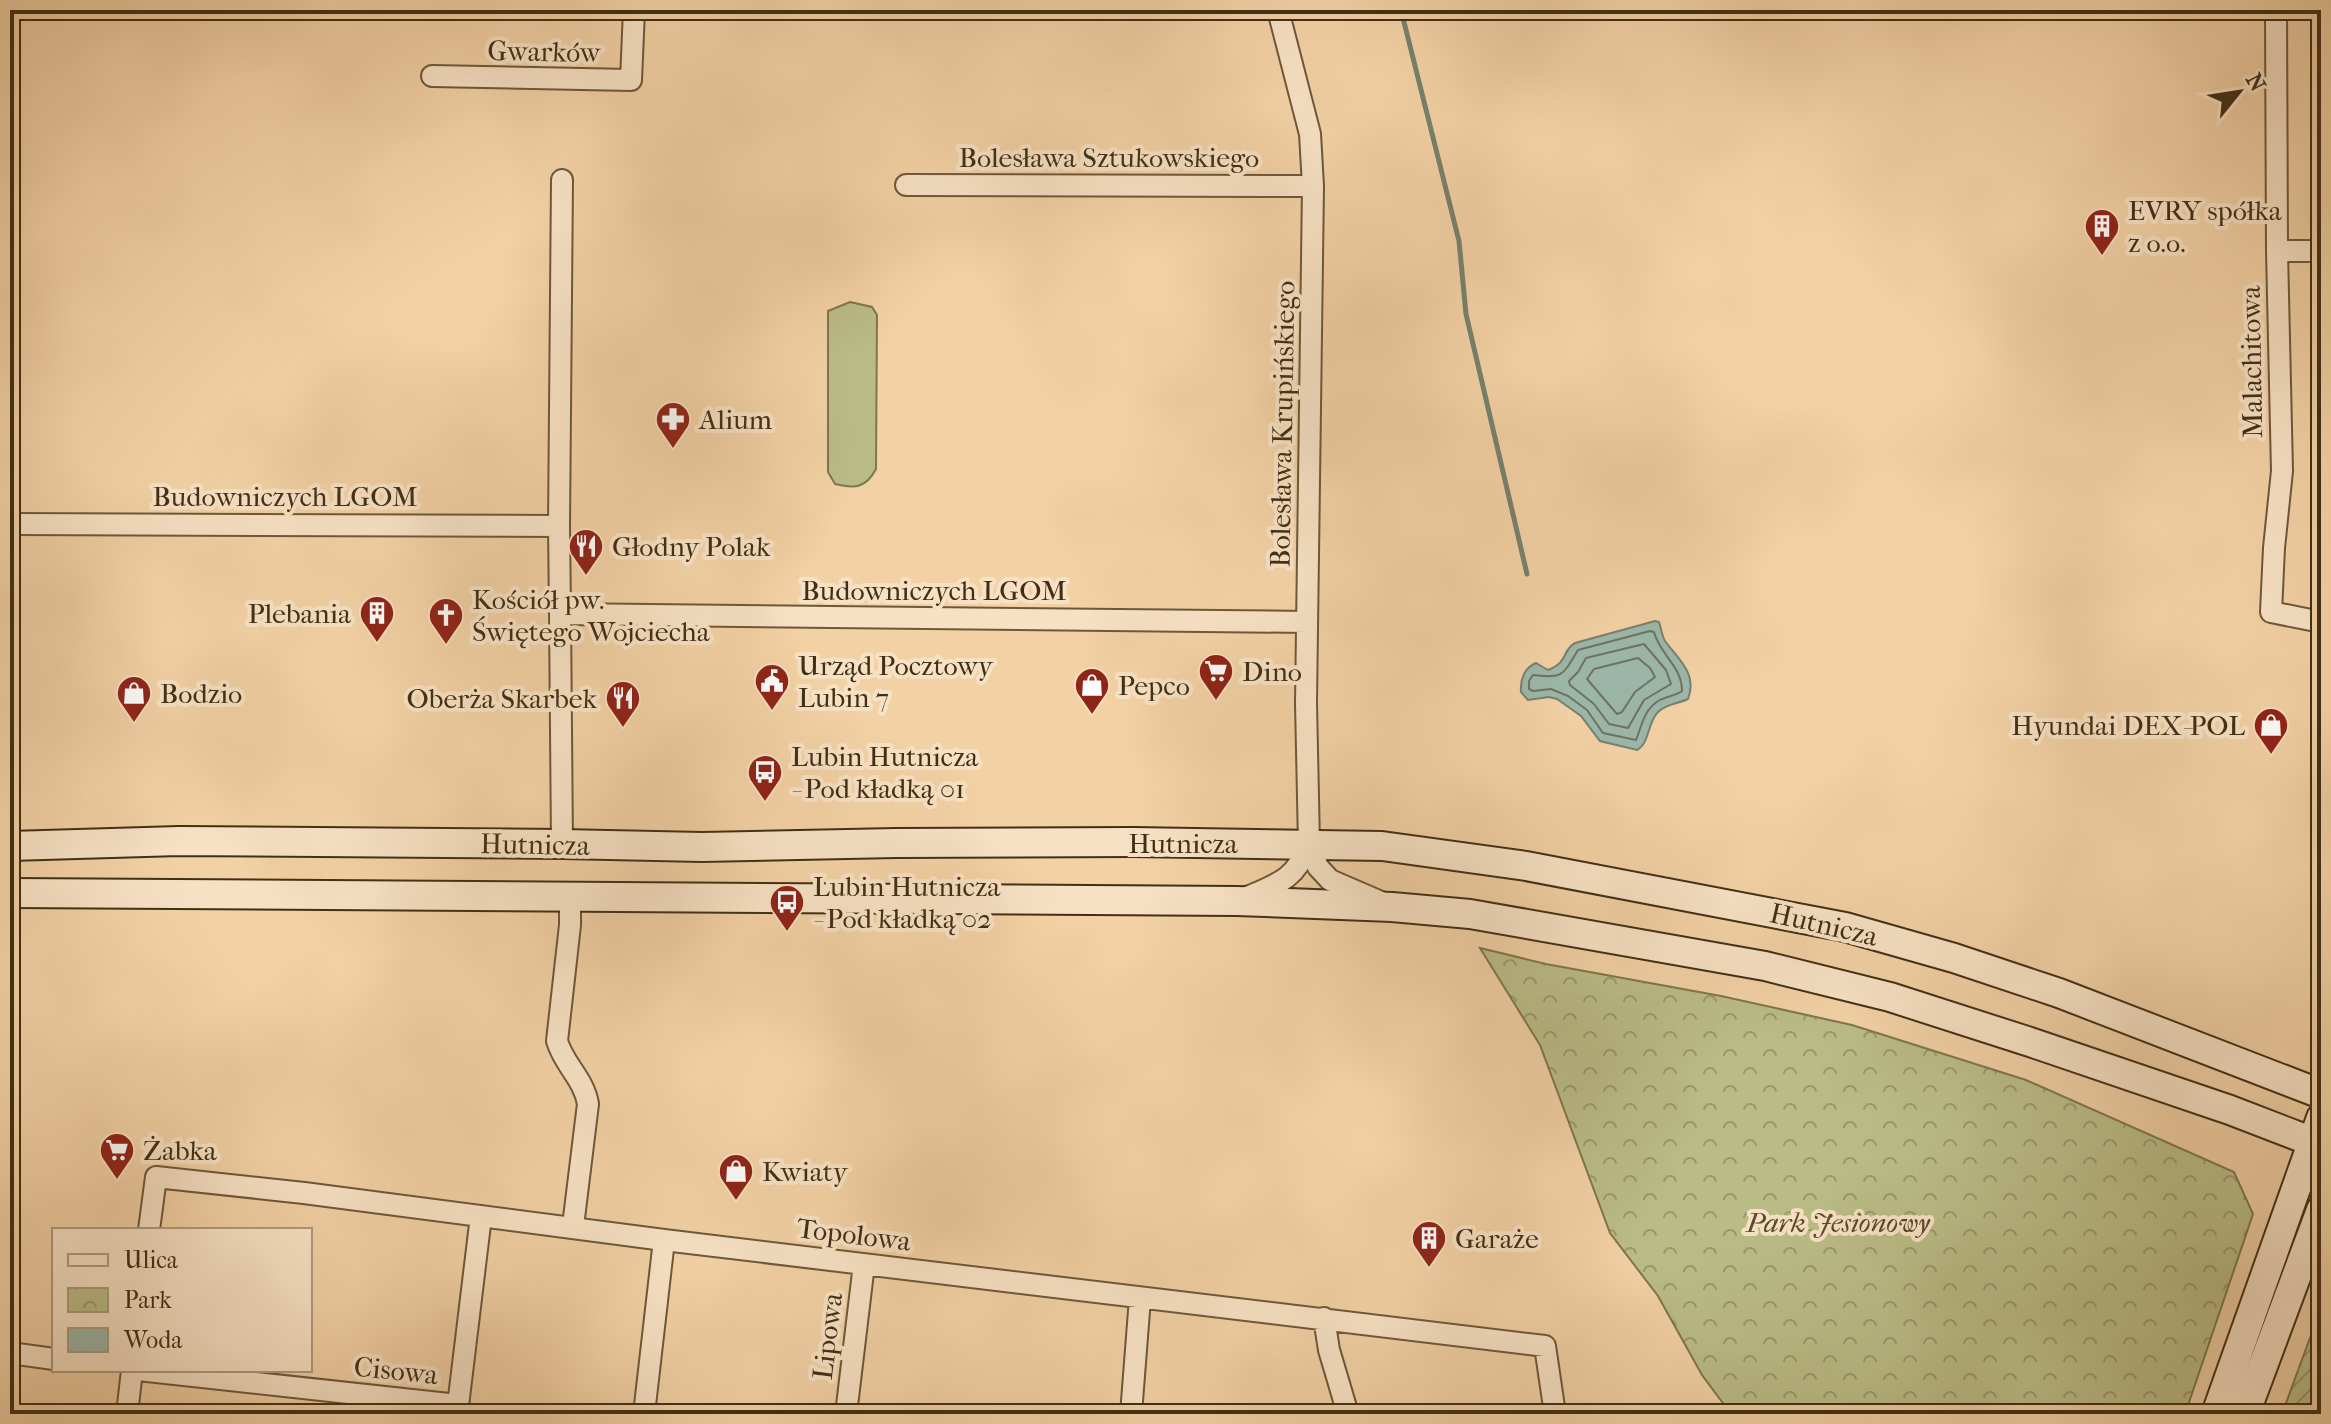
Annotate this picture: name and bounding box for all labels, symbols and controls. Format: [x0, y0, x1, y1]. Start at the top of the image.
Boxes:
street label: Gwarków [487, 34, 602, 69]
north arrow [2199, 52, 2279, 132]
text: N [2240, 69, 2271, 96]
street label: Bolesława Sztukowskiego [959, 141, 1259, 174]
place label: EVRY spółka z o.o. [2128, 194, 2283, 259]
building icon: EVRY spółka z o.o. [2083, 207, 2121, 257]
street label: Bolesława Krupińskiego [1263, 280, 1302, 568]
street label: Malachitowa [2234, 284, 2269, 438]
pharmacy icon: Alium [654, 400, 692, 450]
place label: Alium [698, 403, 773, 436]
street label: Budowniczych LGOM [152, 480, 418, 513]
restaurant icon: Głodny Polak [567, 527, 605, 577]
place label: Głodny Polak [612, 530, 771, 563]
street label: Budowniczych LGOM [801, 574, 1067, 607]
place label: Kościół pw. Świętego Wojciecha [472, 583, 711, 649]
building icon: Plebania [358, 594, 396, 644]
church icon: Kościół pw. Świętego Wojciecha [427, 596, 465, 646]
place label: Plebania [248, 597, 352, 630]
place label: Urząd Pocztowy Lubin 7 [798, 649, 994, 714]
supermarket icon: Dino [1197, 652, 1235, 702]
place label: Dino [1242, 655, 1302, 688]
public building icon: Urząd Pocztowy Lubin 7 [753, 662, 791, 712]
shop icon: Pepco [1073, 666, 1111, 716]
place label: Pepco [1118, 669, 1190, 702]
shop icon: Bodzio [115, 674, 153, 724]
place label: Bodzio [160, 677, 242, 710]
restaurant icon: Oberża Skarbek [604, 679, 642, 729]
place label: Oberża Skarbek [407, 682, 598, 715]
shop icon: Hyundai DEX-POL [2252, 706, 2290, 756]
place label: Hyundai DEX-POL [2011, 709, 2245, 742]
place label: Lubin Hutnicza - Pod kładką 01 [791, 740, 979, 806]
bus stop icon: Lubin Hutnicza - Pod kładką 01 [746, 753, 784, 803]
street label: Hutnicza [480, 827, 591, 862]
street label: Hutnicza [1128, 827, 1239, 860]
place label: Lubin Hutnicza - Pod kładką 02 [813, 870, 1001, 936]
bus stop icon: Lubin Hutnicza - Pod kładką 02 [768, 883, 806, 933]
street label: Hutnicza [1767, 896, 1882, 953]
supermarket icon: Żabka [98, 1131, 136, 1181]
place label: Żabka [143, 1134, 218, 1167]
shop icon: Kwiaty [717, 1152, 755, 1202]
place label: Kwiaty [762, 1155, 849, 1188]
park label: Park Jesionowy [1744, 1206, 1931, 1239]
street label: Topolowa [795, 1211, 914, 1258]
building icon: Garaże [1410, 1219, 1448, 1269]
place label: Garaże [1455, 1222, 1539, 1255]
legend [52, 1228, 312, 1372]
text: Ulica [124, 1246, 179, 1274]
text: Park [124, 1286, 172, 1314]
street label: Lipowa [806, 1290, 849, 1381]
text: Woda [123, 1326, 183, 1354]
street label: Cisowa [352, 1350, 441, 1391]

